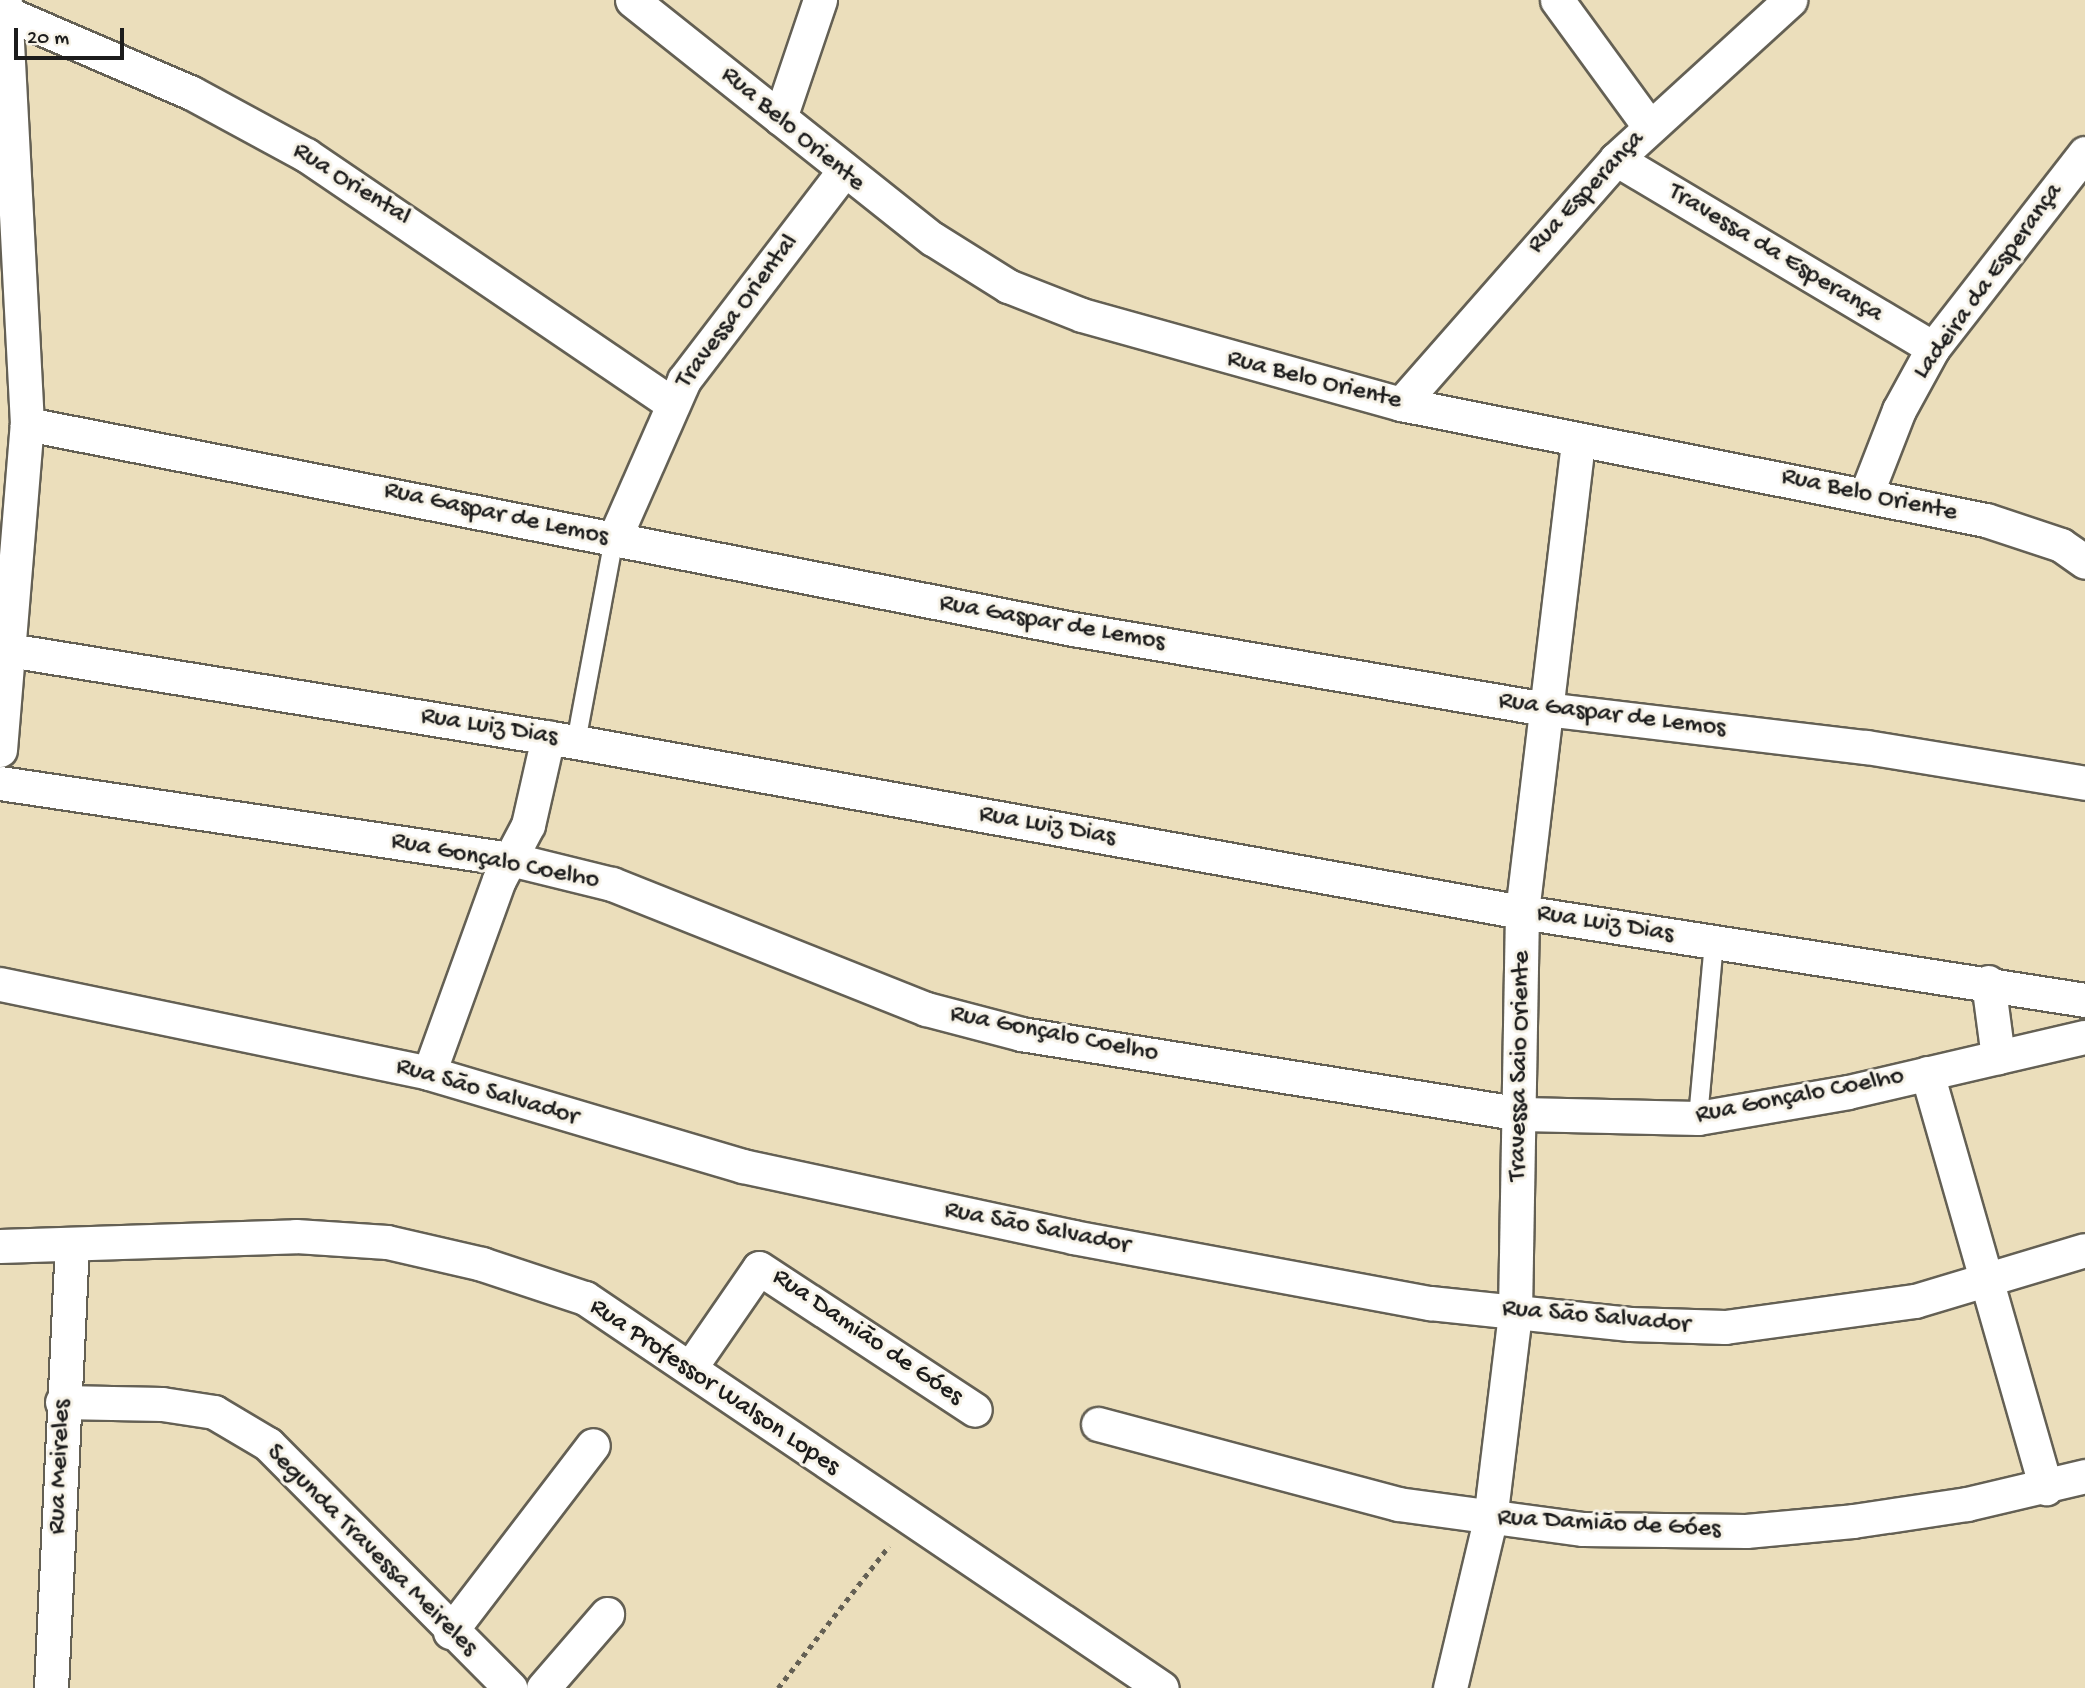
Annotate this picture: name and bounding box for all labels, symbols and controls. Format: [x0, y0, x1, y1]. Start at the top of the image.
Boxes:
scale bar [18, 14, 128, 58]
text: 20 m [27, 27, 69, 52]
street label: Rua Belo Oriente [713, 61, 871, 199]
street label: Rua Esperança [1522, 125, 1652, 261]
street label: Rua Oriental [286, 136, 416, 234]
street label: Travessa da Esperança [1662, 177, 1888, 331]
street label: Ladeira da Esperança [1907, 178, 2071, 386]
street label: Travessa Oriental [670, 229, 806, 395]
street label: Rua Belo Oriente [1223, 344, 1405, 418]
street label: Rua Belo Oriente [1778, 462, 1960, 530]
street label: Rua Gaspar de Lemos [381, 476, 611, 554]
street label: Rua Gaspar de Lemos [937, 589, 1167, 659]
street label: Rua Gaspar de Lemos [1497, 687, 1727, 745]
street label: Rua Luiz Dias [418, 702, 560, 754]
street label: Rua Luiz Dias [976, 800, 1118, 854]
street label: Rua Gonçalo Coelho [388, 827, 602, 897]
street label: Rua Luiz Dias [1534, 899, 1676, 951]
street label: Travessa Saio Oriente [1503, 951, 1539, 1181]
street label: Rua Gonçalo Coelho [947, 1000, 1161, 1070]
street label: Rua São Salvador [392, 1052, 582, 1134]
street label: Rua Gonçalo Coelho [1693, 1062, 1907, 1132]
street label: Rua São Salvador [941, 1196, 1133, 1262]
street label: Rua Damião de Góes [766, 1263, 968, 1413]
street label: Rua Professor Walson Lopes [583, 1292, 845, 1484]
street label: Rua São Salvador [1501, 1294, 1691, 1342]
street label: Rua Meireles [43, 1399, 79, 1535]
street label: Segunda Travessa Meireles [258, 1438, 484, 1664]
street label: Rua Damião de Góes [1496, 1504, 1722, 1546]

